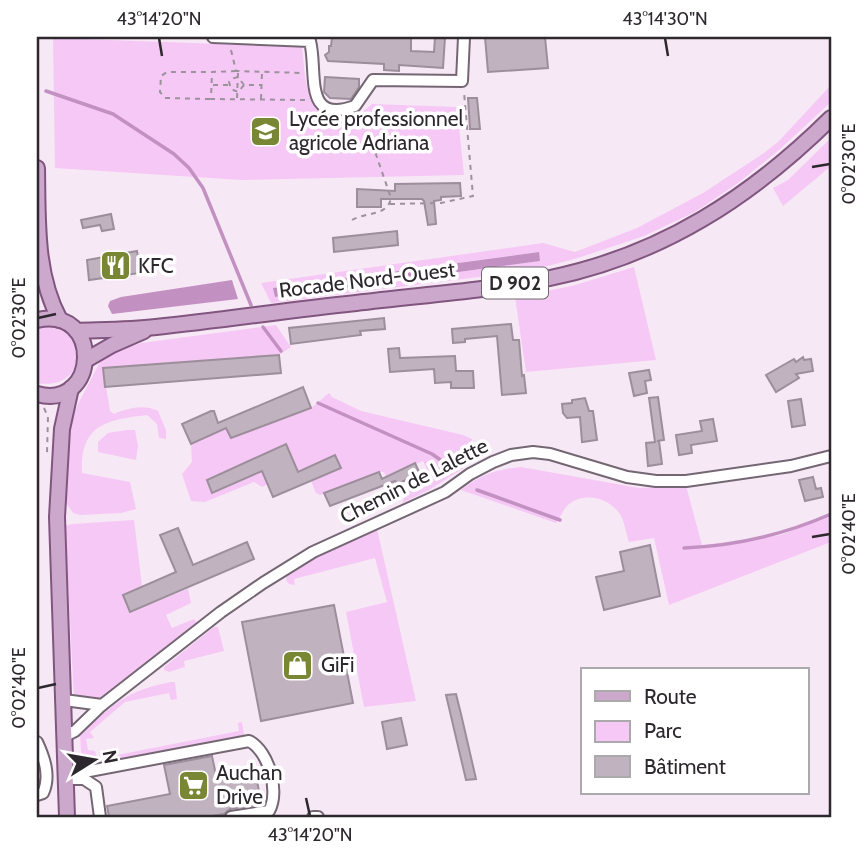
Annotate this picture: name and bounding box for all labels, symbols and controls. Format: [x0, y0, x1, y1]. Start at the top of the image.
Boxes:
text: 43°14'20"N [117, 8, 202, 30]
text: 43°14'30"N [622, 8, 708, 30]
place label: Lycée professionnel agricole Adriana [289, 106, 464, 155]
school or university icon: Lycée professionnel agricole Adriana [249, 114, 283, 148]
text: 0°02'30"E [838, 123, 860, 204]
restaurant icon: KFC [98, 249, 132, 283]
place label: KFC [138, 253, 174, 278]
street label: Rocade Nord-Ouest [278, 256, 456, 303]
road number: D 902 [482, 268, 548, 298]
text: 0°02'30"E [8, 277, 30, 358]
street label: Chemin de Lalette [336, 432, 492, 529]
text: 0°02'40"E [838, 493, 860, 575]
text: 0°02'40"E [8, 647, 30, 729]
shop icon: GiFi [281, 648, 315, 682]
place label: GiFi [321, 652, 354, 677]
legend [581, 668, 808, 794]
text: Route [644, 684, 697, 709]
text: Parc [644, 718, 682, 743]
north arrow [60, 724, 130, 794]
text: N [98, 748, 123, 766]
text: Bâtiment [644, 754, 726, 779]
place label: Auchan Drive [216, 760, 282, 809]
supermarket icon: Auchan Drive [176, 768, 210, 802]
text: 43°14'20"N [268, 824, 353, 846]

